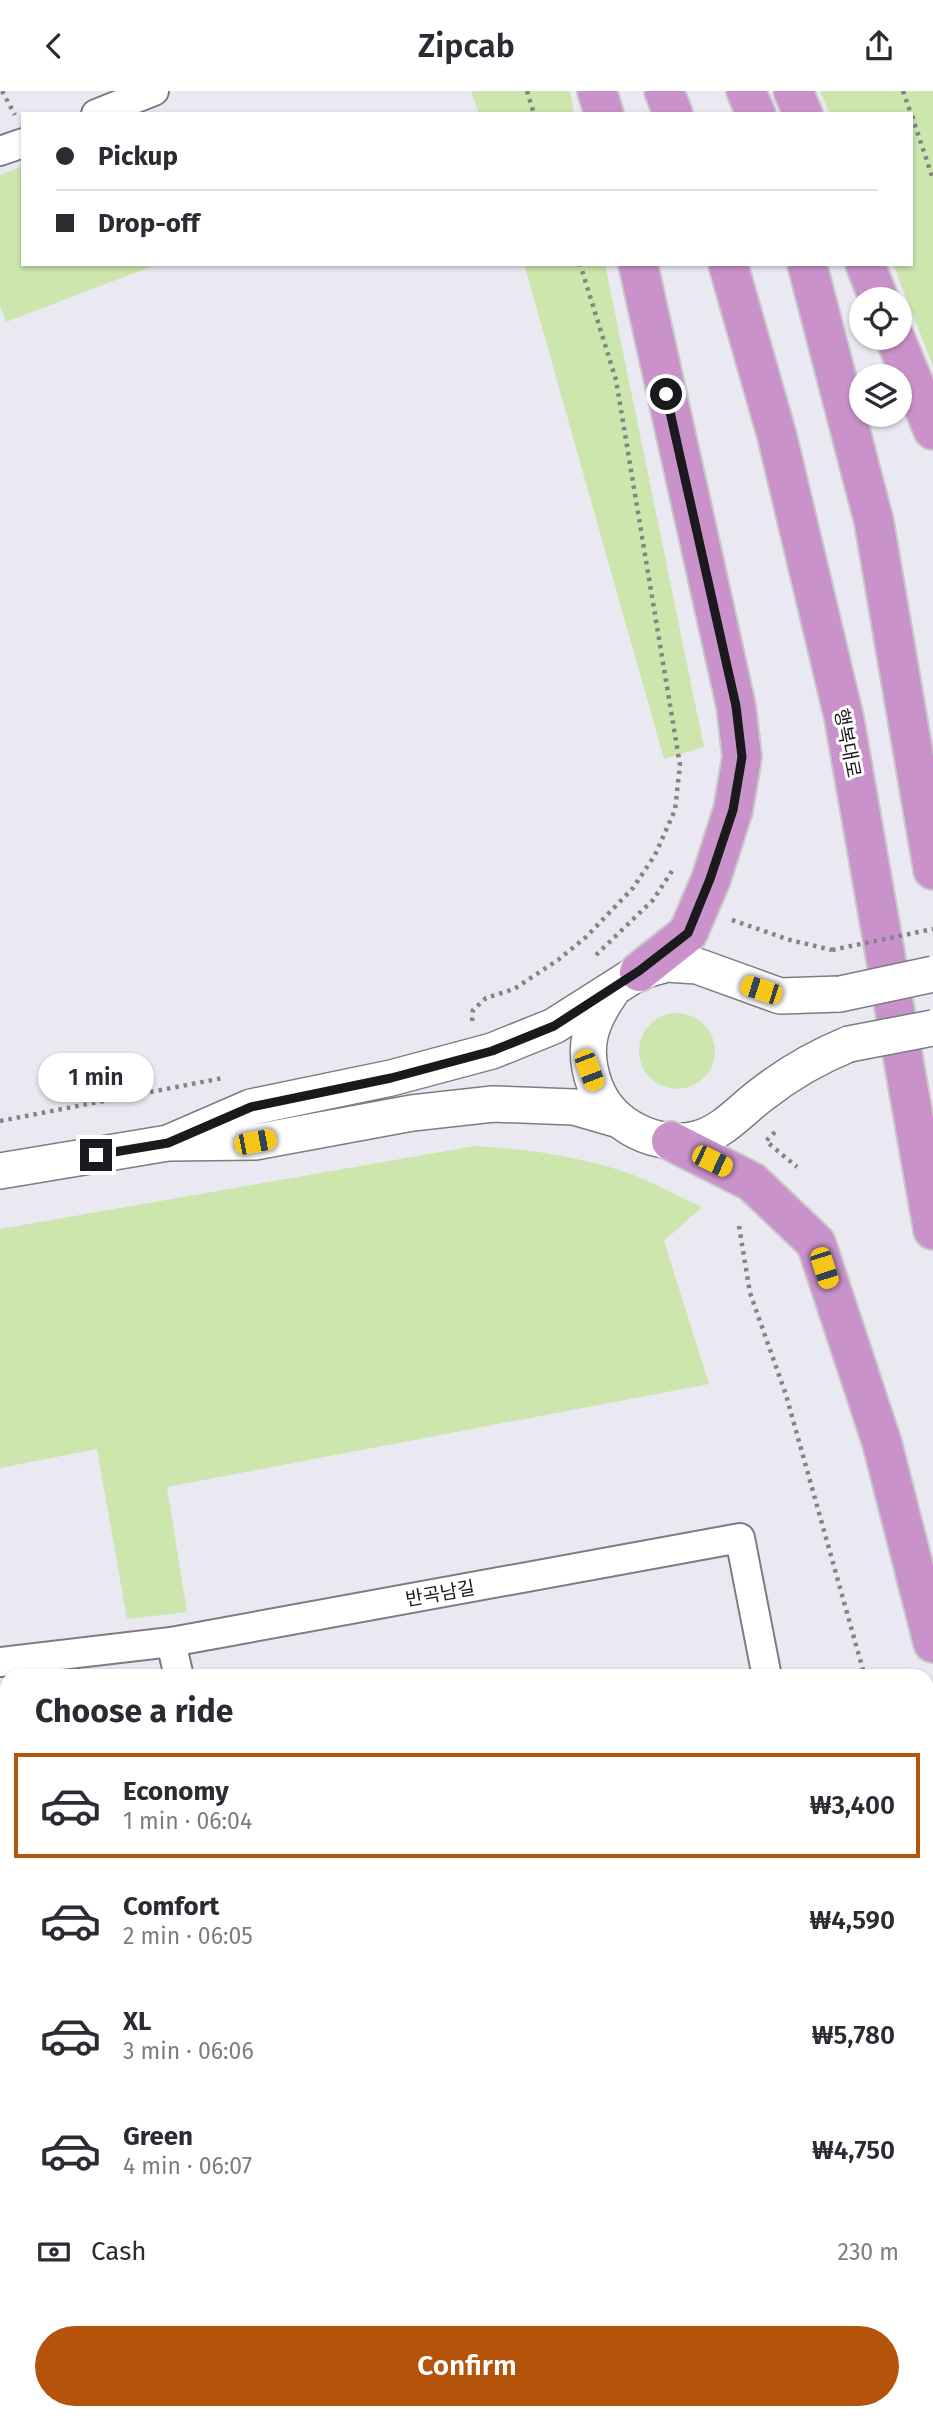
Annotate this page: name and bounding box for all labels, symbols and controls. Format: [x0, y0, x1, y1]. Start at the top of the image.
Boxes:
icon: back [35, 27, 73, 65]
text: Zipcab [418, 27, 515, 65]
icon: share [860, 27, 898, 65]
text: Pickup [98, 141, 178, 172]
text: Drop-off [98, 208, 200, 239]
map controls [849, 287, 912, 427]
button: locate [849, 287, 912, 350]
button: layers [849, 364, 912, 427]
route start [650, 378, 682, 410]
street label: 행복대로 [830, 707, 865, 780]
car [738, 974, 785, 1006]
car [572, 1047, 607, 1093]
callout: 1 min [38, 1053, 154, 1103]
text: 1 min [68, 1063, 124, 1091]
car [233, 1128, 278, 1156]
route end [80, 1139, 112, 1171]
car [689, 1142, 736, 1180]
car [808, 1245, 841, 1291]
street label: 반곡남길 [404, 1576, 477, 1611]
text: Choose a ride [35, 1692, 233, 1730]
icon: car [39, 1774, 102, 1837]
text: Economy [123, 1776, 229, 1807]
text: ₩3,400 [810, 1790, 895, 1821]
text: 1 min · 06:04 [123, 1807, 252, 1835]
icon: car [39, 1889, 102, 1952]
text: Comfort [123, 1891, 219, 1922]
text: ₩4,590 [810, 1905, 895, 1936]
text: 2 min · 06:05 [123, 1922, 253, 1950]
icon: car [39, 2004, 102, 2067]
text: XL [123, 2006, 151, 2037]
text: ₩5,780 [812, 2020, 895, 2051]
text: 3 min · 06:06 [123, 2037, 254, 2065]
icon: car [39, 2119, 102, 2182]
text: Green [123, 2121, 193, 2152]
text: ₩4,750 [812, 2135, 895, 2166]
text: 4 min · 06:07 [123, 2152, 252, 2180]
icon: cash [35, 2233, 73, 2271]
text: Cash [91, 2236, 147, 2267]
text: 230 m [838, 2238, 899, 2266]
button: Confirm [35, 2326, 899, 2406]

